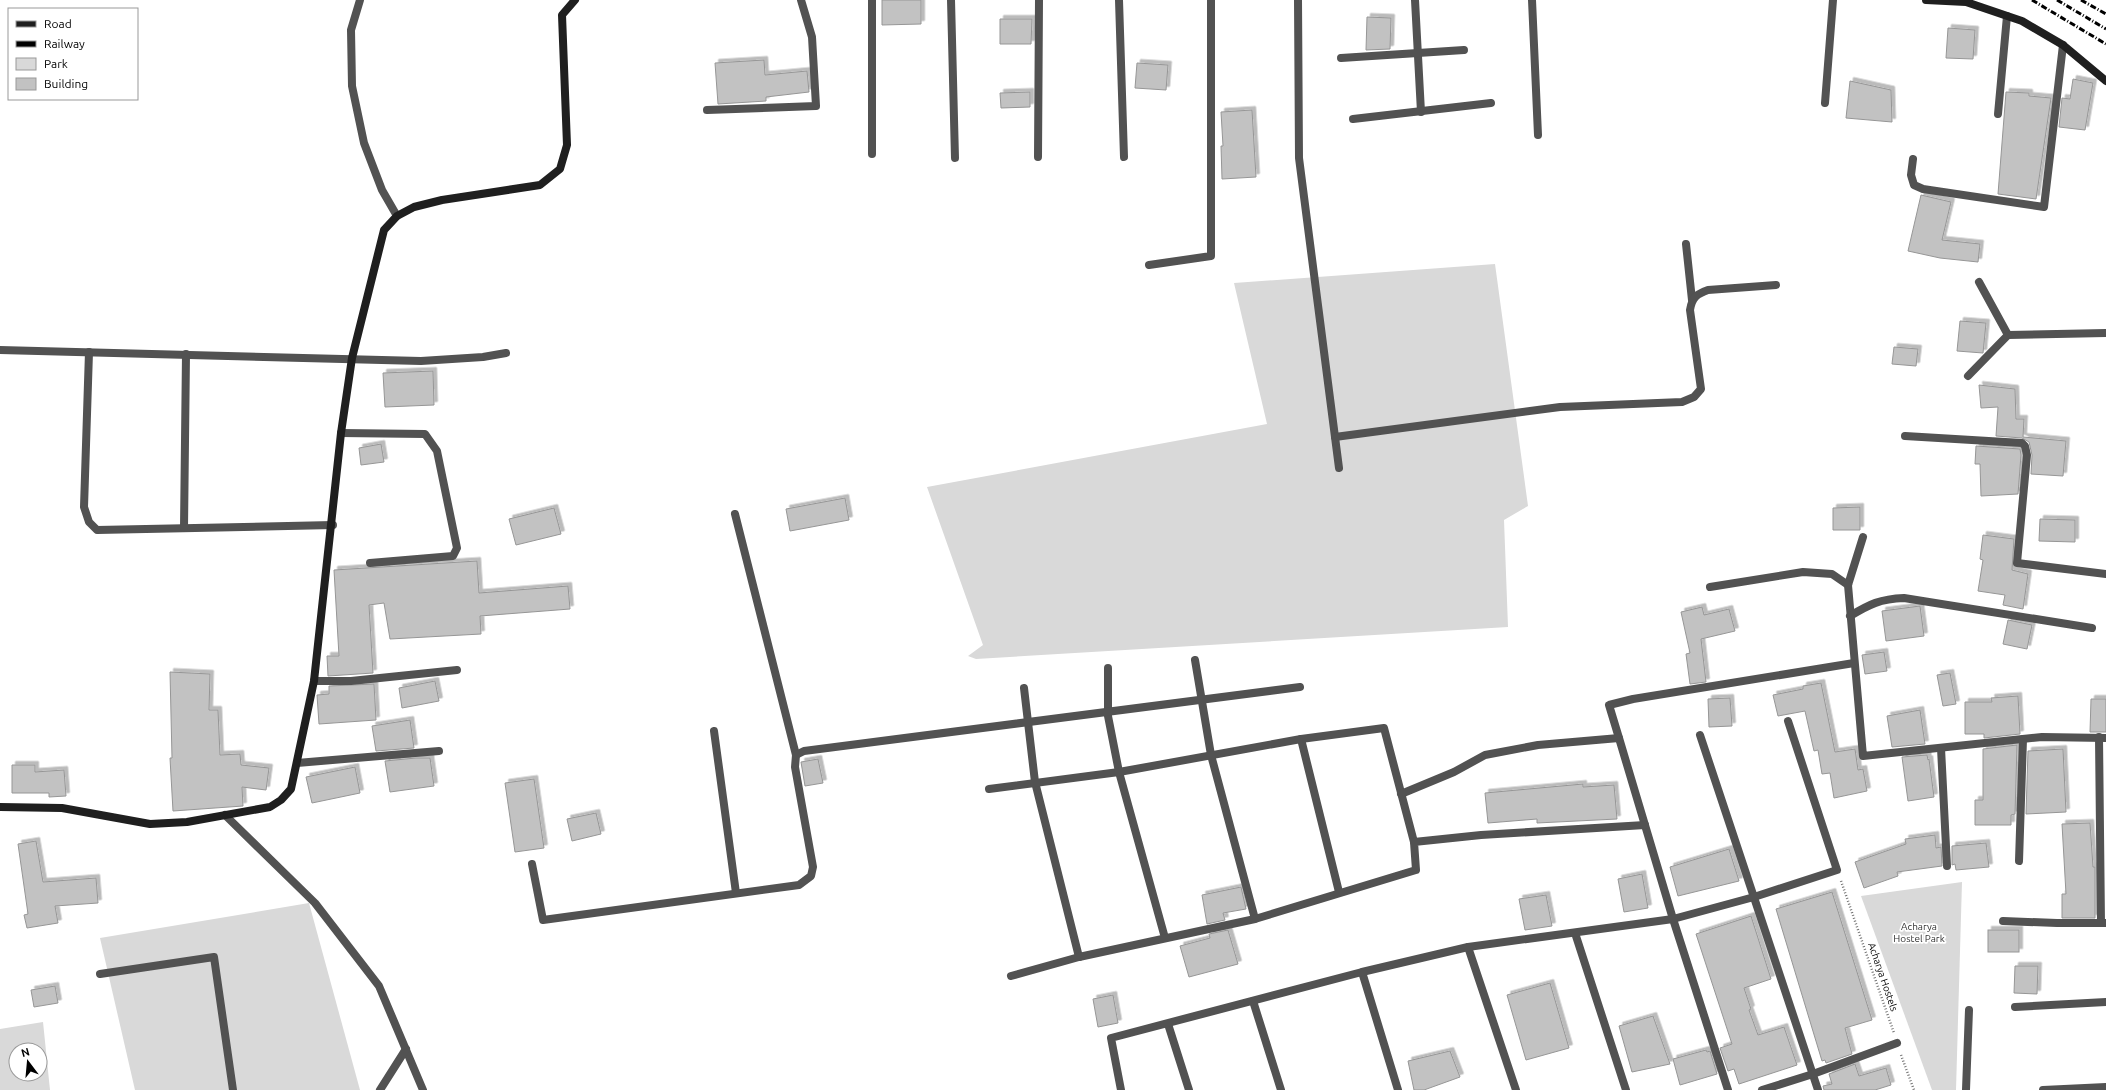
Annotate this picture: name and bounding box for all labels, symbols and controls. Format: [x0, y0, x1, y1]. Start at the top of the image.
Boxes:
legend [8, 8, 138, 100]
text: Road [44, 17, 72, 30]
text: Railway [44, 37, 85, 50]
text: Park [44, 57, 68, 70]
text: Building [44, 77, 88, 90]
park label: Acharya Hostel Park [1893, 921, 1945, 944]
street label: Acharya Hostels [1866, 941, 1900, 1013]
north arrow [8, 1042, 48, 1082]
text: N [20, 1045, 31, 1059]

